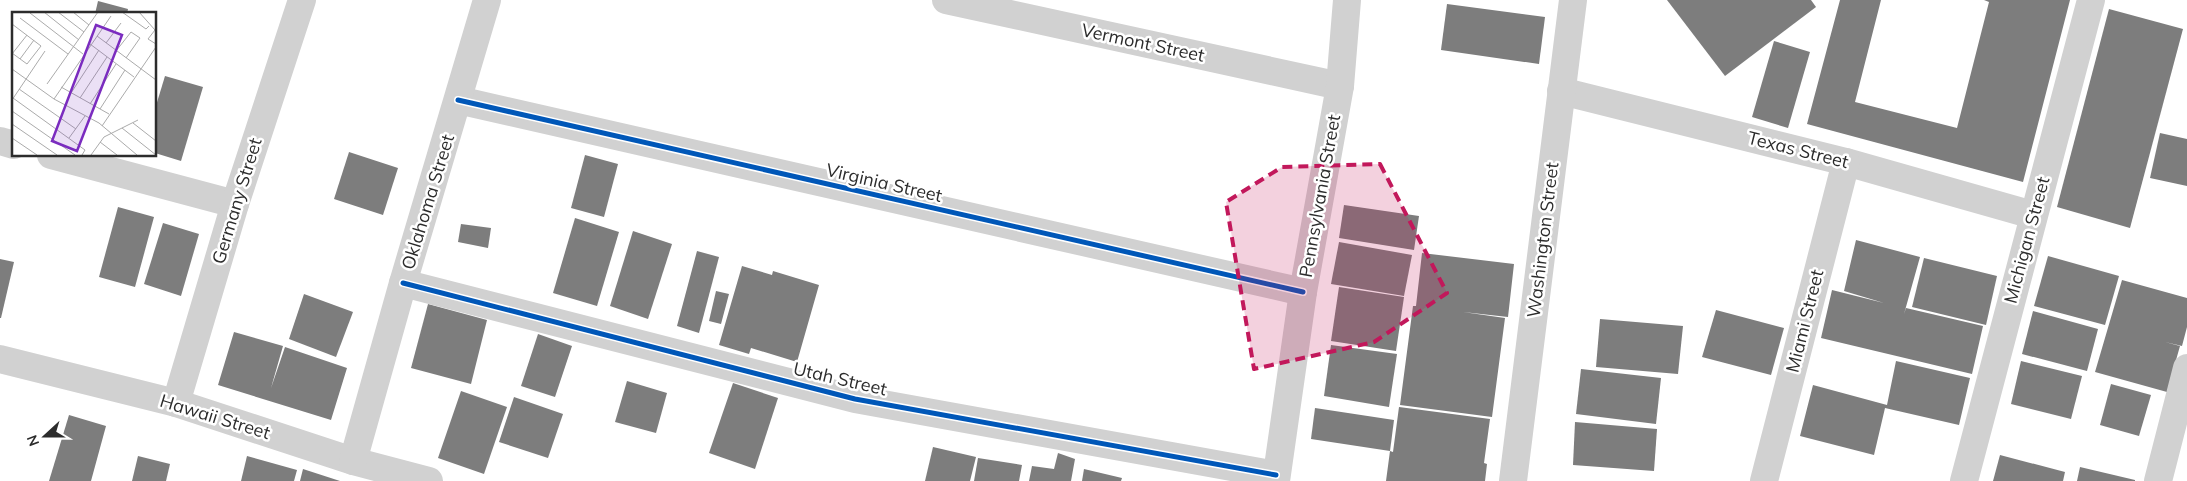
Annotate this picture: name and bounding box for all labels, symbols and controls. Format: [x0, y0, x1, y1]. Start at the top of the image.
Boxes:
inset map [12, 12, 156, 156]
street label: Vermont Street [1079, 18, 1207, 67]
street label: Pennsylvania Street [1294, 113, 1345, 279]
street label: Texas Street [1745, 126, 1851, 173]
street label: Oklahoma Street [396, 131, 459, 272]
street label: Germany Street [206, 135, 267, 267]
street label: Virginia Street [824, 158, 944, 207]
street label: Washington Street [1522, 161, 1563, 319]
street label: Michigan Street [1999, 174, 2054, 306]
street label: Miami Street [1781, 267, 1828, 375]
street label: Utah Street [791, 357, 889, 400]
street label: Hawaii Street [157, 389, 273, 444]
north arrow [20, 411, 70, 461]
text: N [23, 432, 43, 449]

